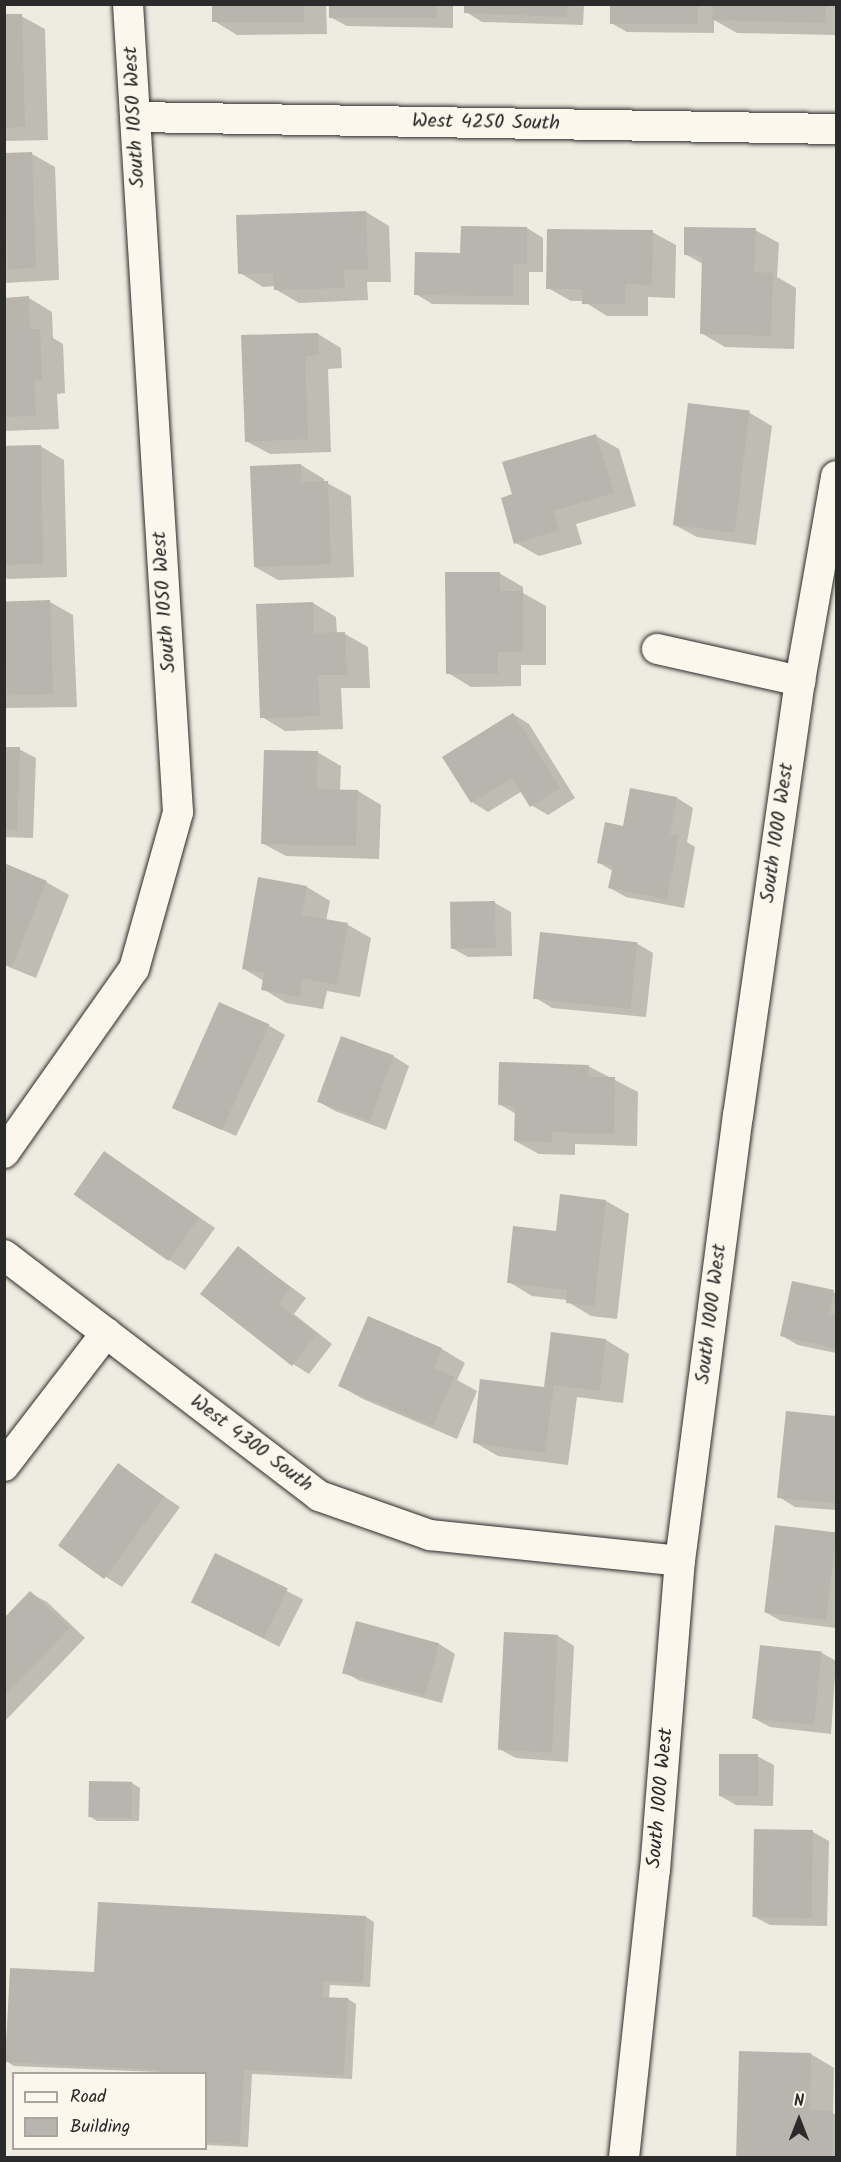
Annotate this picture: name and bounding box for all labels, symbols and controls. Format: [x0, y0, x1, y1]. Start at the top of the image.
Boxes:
street label: South 1050 West [119, 46, 151, 188]
street label: West 4250 South [412, 110, 560, 136]
street label: South 1050 West [148, 530, 182, 674]
street label: South 1000 West [756, 762, 800, 904]
street label: South 1000 West [691, 1243, 733, 1385]
street label: West 4300 South [185, 1390, 317, 1498]
street label: South 1000 West [643, 1727, 679, 1869]
legend [12, 2072, 207, 2150]
text: Road [70, 2083, 106, 2112]
text: N [794, 2089, 804, 2114]
north arrow [769, 2090, 829, 2150]
text: Building [70, 2113, 130, 2142]

